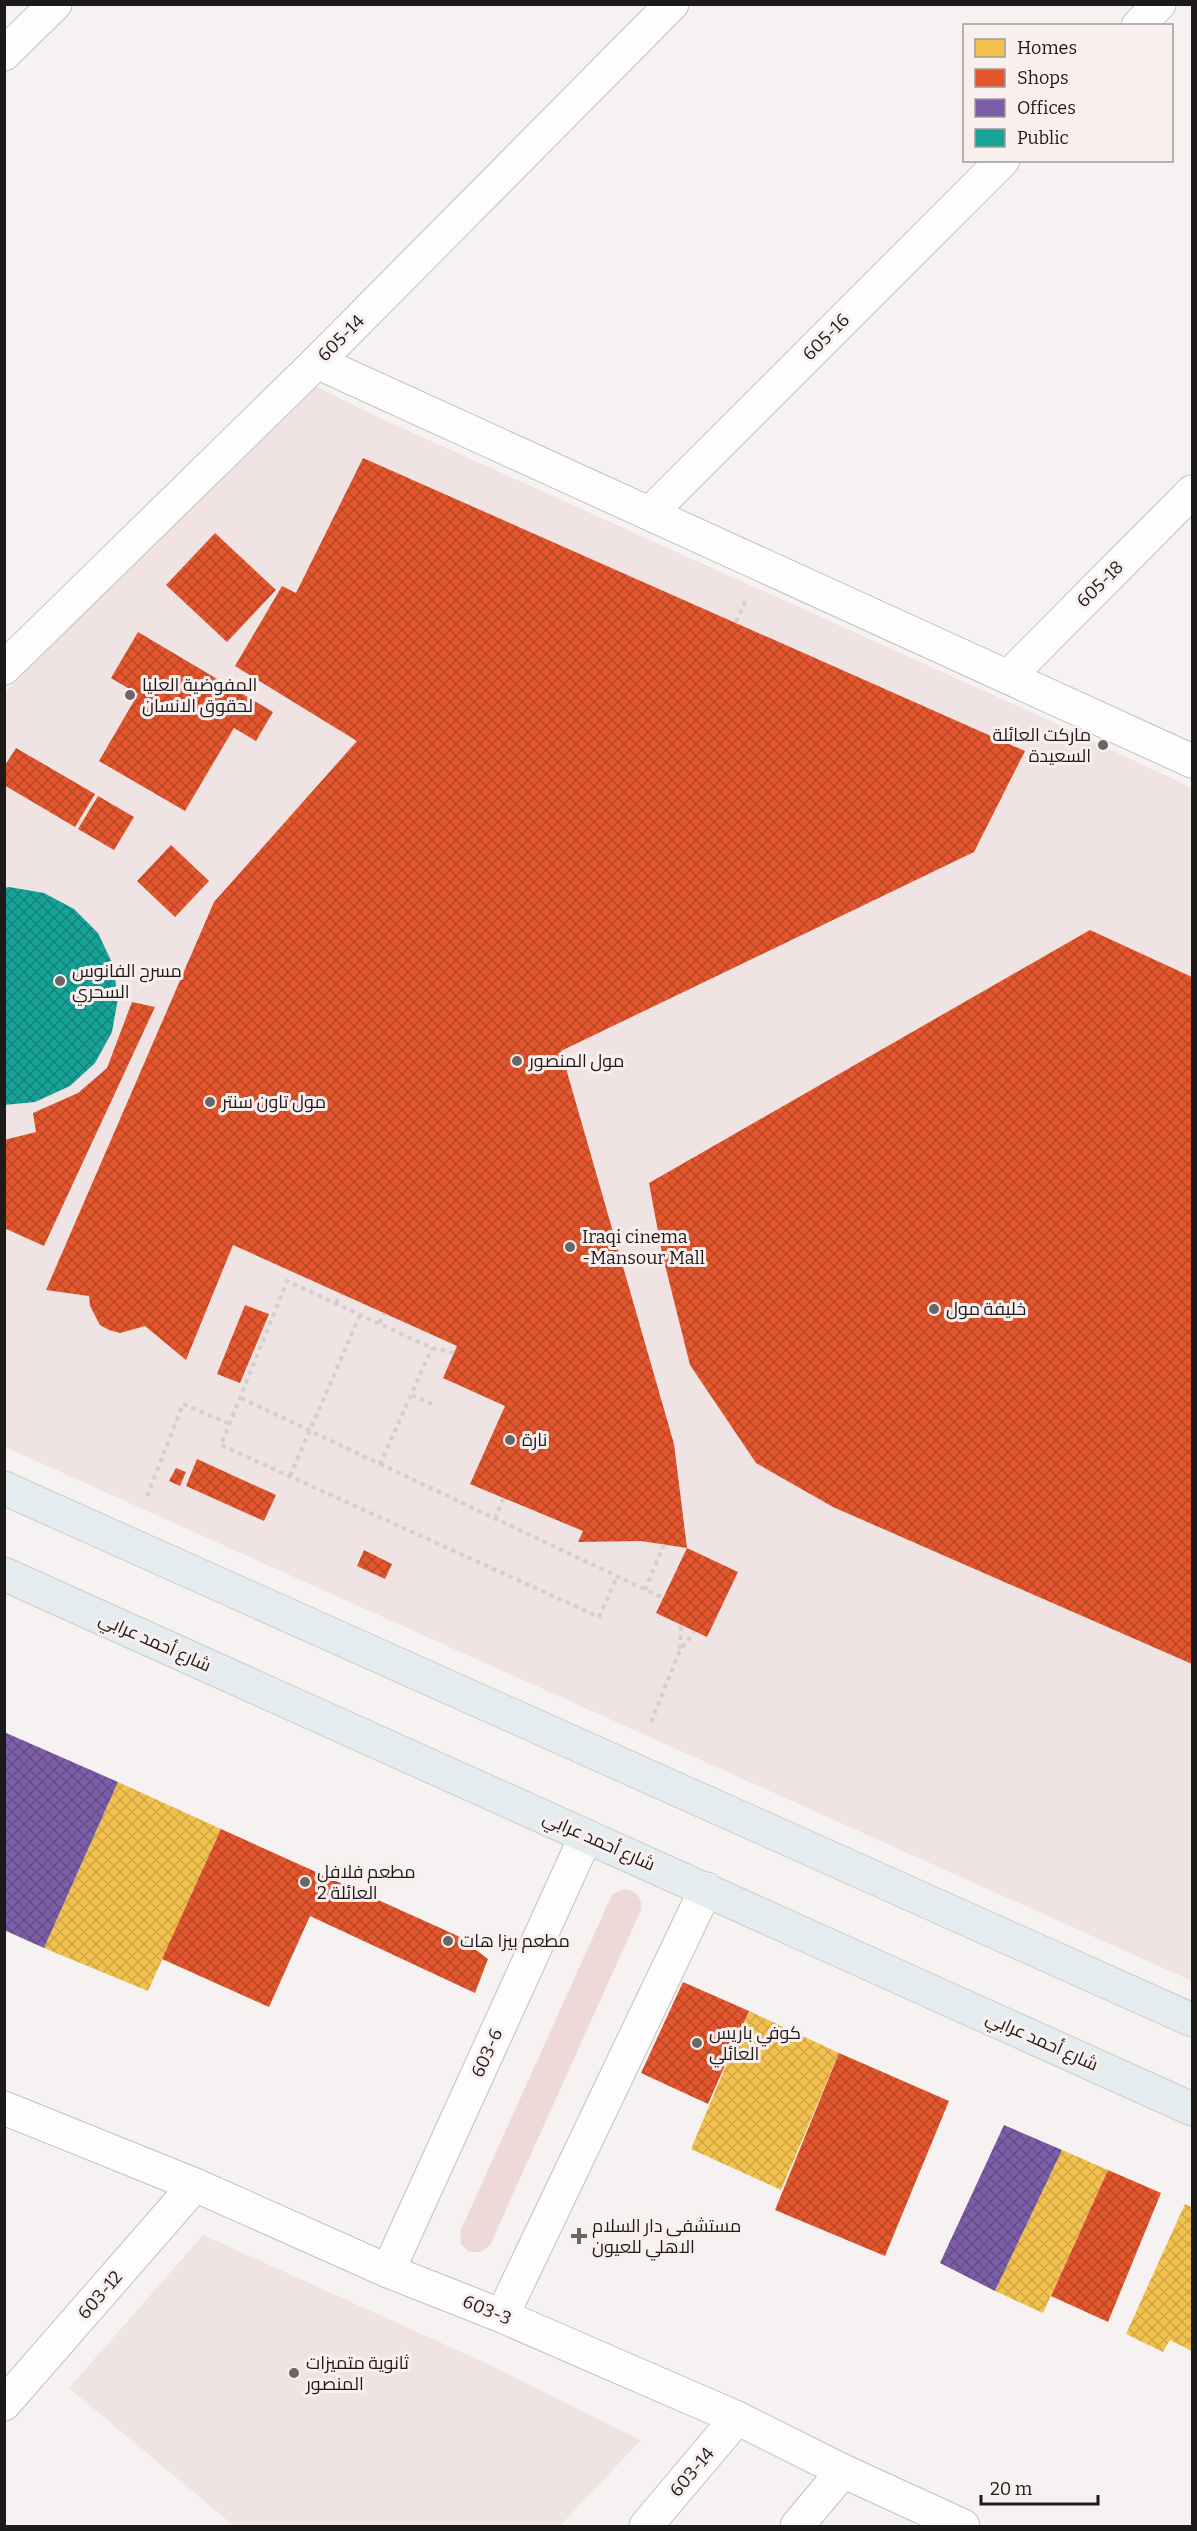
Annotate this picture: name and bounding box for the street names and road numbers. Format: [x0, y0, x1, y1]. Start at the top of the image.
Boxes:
street label: 605-16 [798, 309, 854, 365]
street label: 605-14 [313, 310, 369, 366]
street label: 605-18 [1072, 556, 1128, 612]
street label: شارع أحمد عرابي [94, 1607, 214, 1679]
street label: شارع أحمد عرابي [538, 1806, 658, 1878]
street label: شارع أحمد عرابي [981, 2006, 1101, 2078]
street label: 603-6 [467, 2025, 507, 2081]
street label: 603-12 [73, 2266, 127, 2324]
street label: 603-3 [459, 2290, 515, 2330]
street label: 603-14 [665, 2442, 719, 2501]

